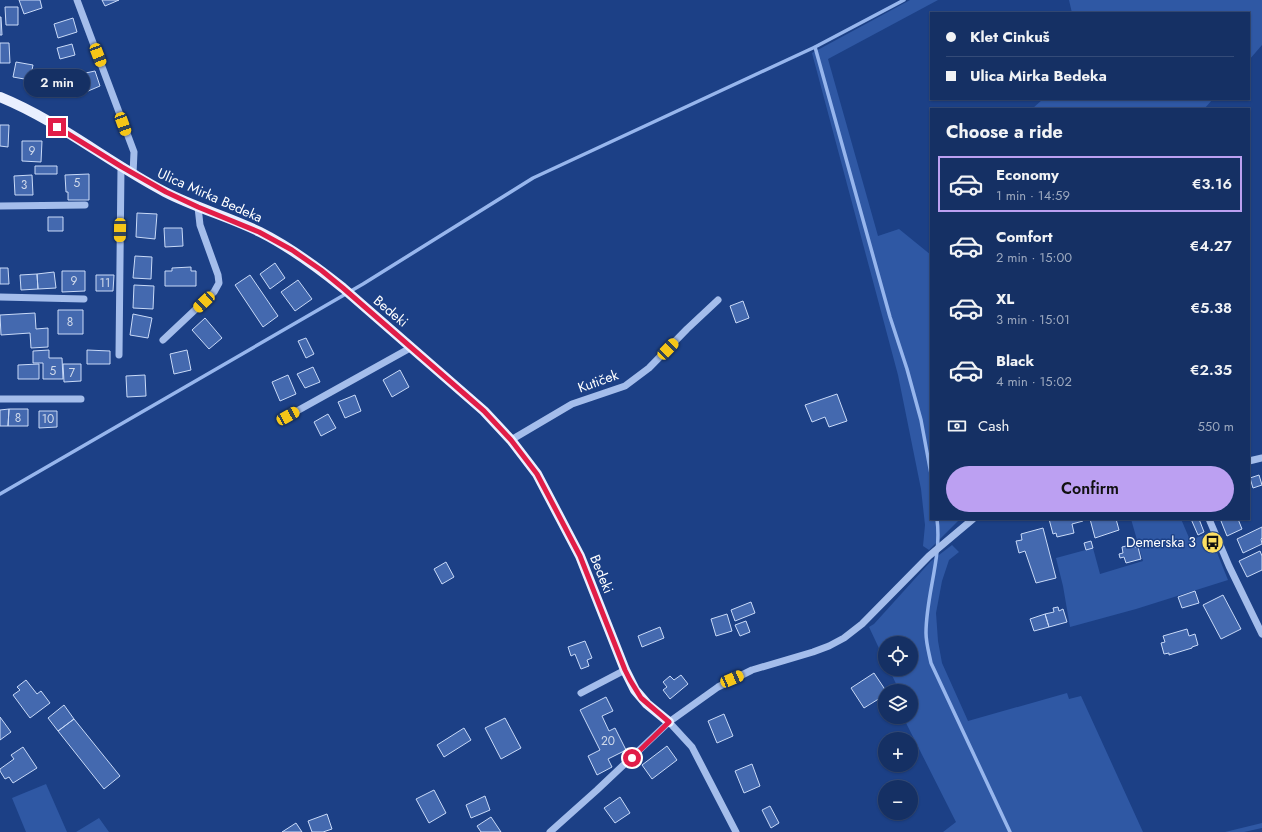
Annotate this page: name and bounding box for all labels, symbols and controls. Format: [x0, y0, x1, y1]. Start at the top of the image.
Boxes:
text: Klet Cinkuš [970, 26, 1050, 48]
car [88, 42, 108, 68]
text: Ulica Mirka Bedeka [970, 65, 1107, 87]
callout: 2 min [24, 69, 90, 97]
text: 2 min [40, 73, 74, 92]
car [113, 111, 133, 137]
route end [48, 118, 66, 136]
text: Choose a ride [946, 119, 1063, 145]
house number: 9 [29, 142, 36, 160]
street label: Ulica Mirka Bedeka [154, 163, 266, 227]
text: Economy [996, 164, 1059, 186]
icon: car [948, 166, 984, 202]
text: €3.16 [1192, 173, 1232, 195]
house number: 5 [74, 174, 81, 192]
house number: 3 [21, 176, 28, 194]
text: 1 min · 14:59 [996, 186, 1070, 205]
car [114, 218, 126, 242]
text: Comfort [996, 226, 1053, 248]
icon: car [948, 228, 984, 264]
text: €4.27 [1190, 235, 1232, 257]
text: 2 min · 15:00 [996, 248, 1072, 267]
house number: 9 [71, 272, 78, 290]
house number: 11 [100, 274, 110, 292]
text: XL [996, 288, 1014, 310]
car [191, 289, 217, 315]
street label: Bedeki [369, 290, 413, 332]
icon: car [948, 290, 984, 326]
text: €5.38 [1191, 297, 1232, 319]
text: 3 min · 15:01 [996, 310, 1070, 329]
house number: 8 [67, 313, 73, 331]
car [655, 336, 681, 362]
text: Black [996, 350, 1034, 372]
icon: car [948, 352, 984, 388]
text: €2.35 [1190, 359, 1232, 381]
house number: 5 [50, 362, 57, 380]
house number: 7 [69, 364, 76, 382]
street label: Kutiček [575, 364, 622, 398]
text: 4 min · 15:02 [996, 372, 1072, 391]
car [275, 405, 301, 427]
house number: 8 [15, 409, 21, 427]
house number: 10 [42, 410, 54, 428]
icon: cash [946, 415, 968, 437]
text: Cash [978, 415, 1009, 437]
text: 550 m [1197, 417, 1234, 436]
button: Confirm [946, 466, 1234, 512]
bus stop icon: Demerska 3 [1199, 529, 1225, 555]
place label: Demerska 3 [1126, 532, 1196, 552]
street label: Bedeki [585, 552, 619, 596]
map controls [878, 636, 918, 820]
button: locate [878, 636, 918, 676]
car [719, 669, 745, 689]
button: layers [878, 684, 918, 724]
house number: 20 [601, 732, 615, 750]
button: + [878, 732, 918, 772]
route start [623, 749, 641, 767]
button: − [878, 780, 918, 820]

